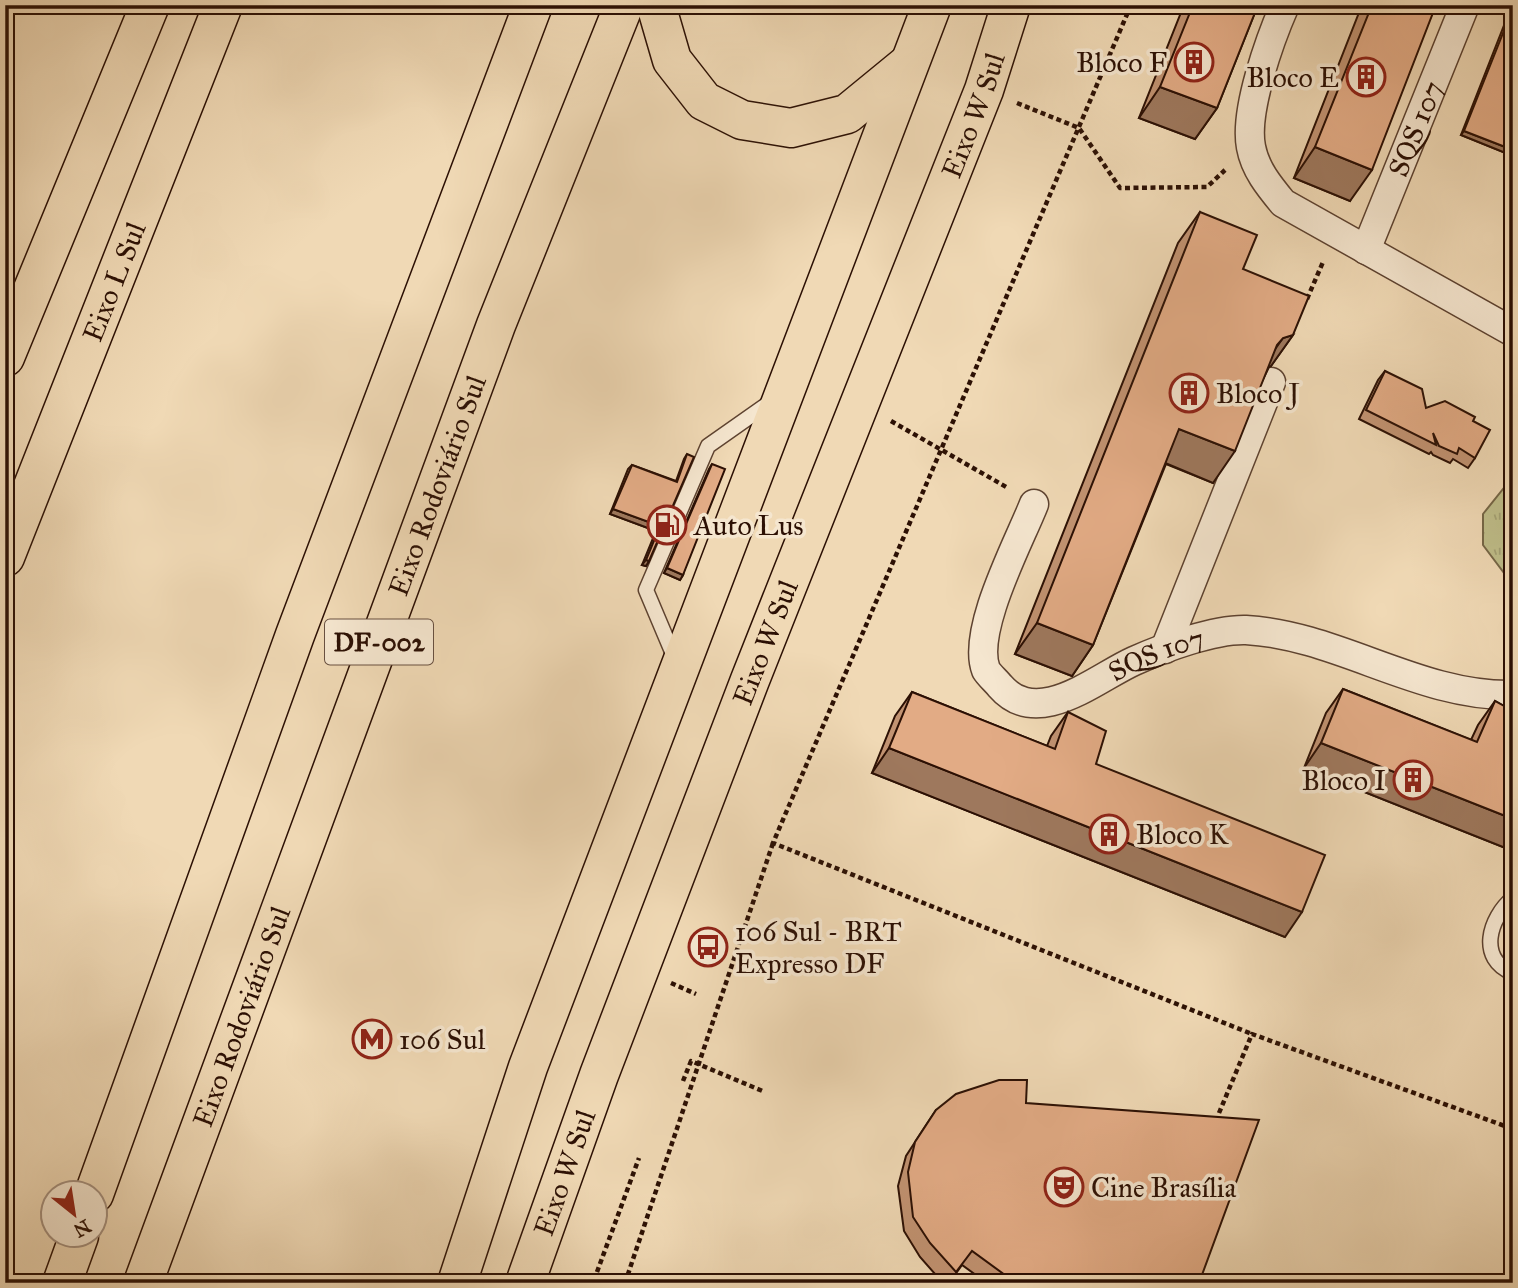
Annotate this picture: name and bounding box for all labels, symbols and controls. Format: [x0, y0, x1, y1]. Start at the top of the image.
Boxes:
building icon: Bloco F [1173, 41, 1215, 83]
place label: Bloco F [1076, 45, 1167, 80]
street label: Eixo W Sul [933, 48, 1012, 183]
building icon: Bloco E [1345, 56, 1387, 98]
place label: Bloco E [1246, 60, 1339, 95]
street label: SQS 107 [1380, 76, 1450, 182]
street label: Eixo L Sul [74, 216, 153, 347]
street label: Eixo Rodoviário Sul [380, 370, 494, 601]
building icon: Bloco J [1168, 372, 1210, 414]
place label: Bloco J [1216, 376, 1300, 411]
fuel station icon: Auto Lus [646, 504, 688, 546]
place label: Auto Lus [693, 508, 804, 543]
street label: Eixo W Sul [725, 575, 806, 710]
street label: SQS 107 [1102, 619, 1208, 689]
road number: DF-002 [325, 620, 433, 664]
building icon: Bloco I [1392, 759, 1434, 801]
place label: Bloco I [1302, 763, 1386, 798]
building icon: Bloco K [1088, 813, 1130, 855]
place label: Bloco K [1136, 817, 1229, 852]
street label: Eixo Rodoviário Sul [185, 901, 298, 1132]
place label: 106 Sul - BRT Expresso DF [735, 914, 902, 981]
bus stop icon: 106 Sul - BRT Expresso DF [687, 926, 729, 968]
metro station icon: 106 Sul [351, 1018, 393, 1060]
place label: 106 Sul [399, 1022, 486, 1057]
street label: Eixo W Sul [526, 1105, 603, 1241]
theatre icon: Cine Brasília [1043, 1166, 1085, 1208]
place label: Cine Brasília [1091, 1170, 1237, 1205]
north arrow [38, 1180, 108, 1250]
text: N [70, 1214, 95, 1242]

